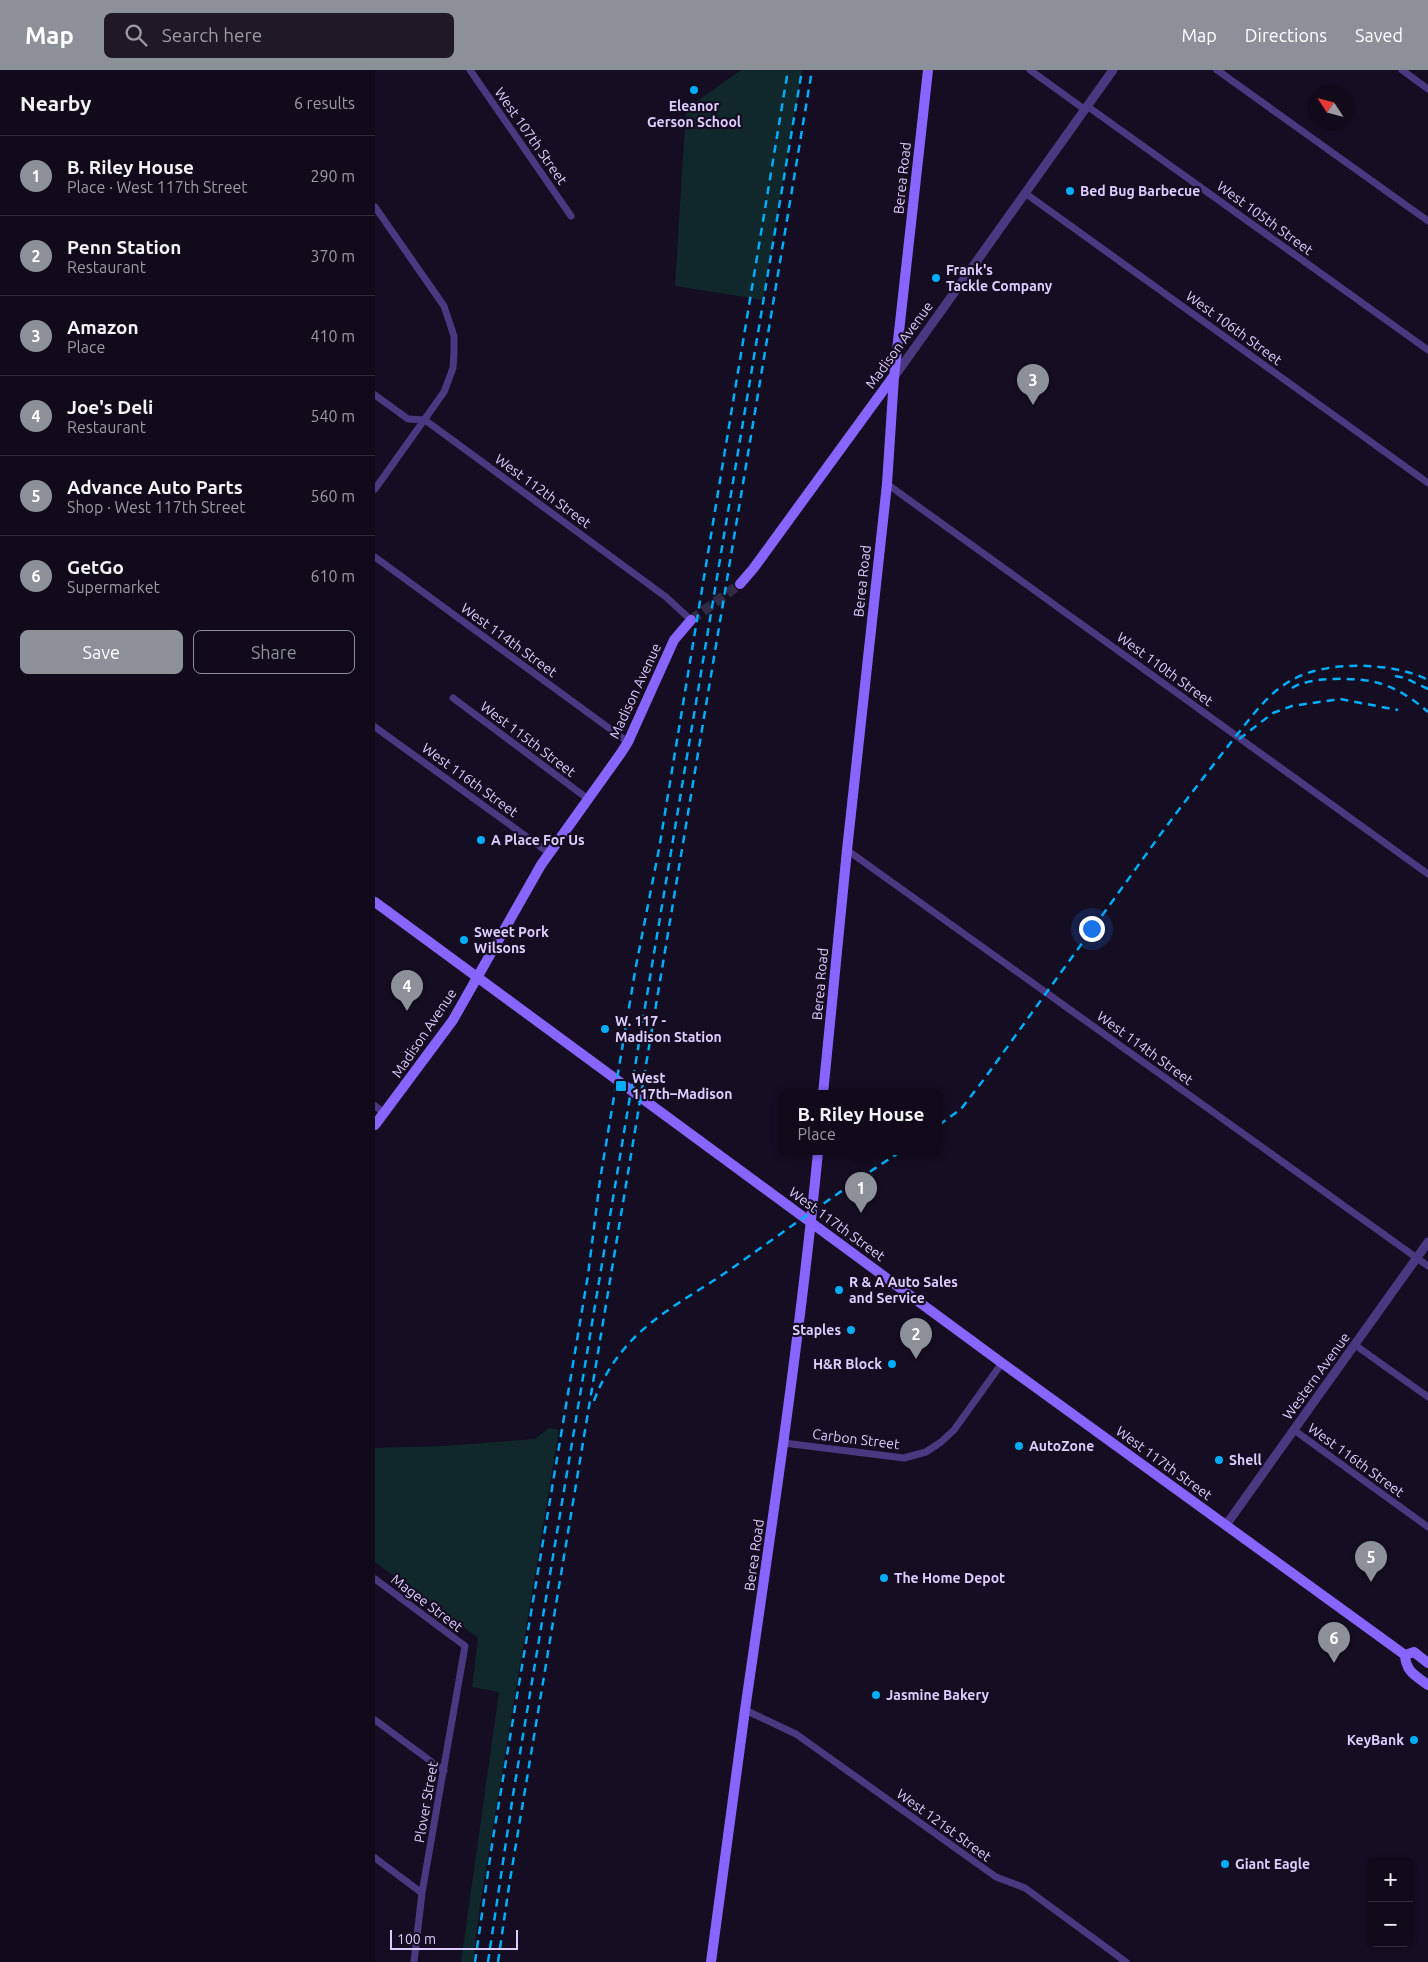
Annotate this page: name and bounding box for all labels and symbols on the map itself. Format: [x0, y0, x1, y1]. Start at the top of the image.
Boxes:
street label: West 107th Street [492, 84, 571, 188]
marker: Eleanor Gerson School [688, 84, 700, 96]
north arrow [1308, 85, 1353, 130]
place label: Eleanor Gerson School [647, 98, 741, 130]
street label: Berea Road [890, 141, 914, 215]
street label: West 105th Street [1214, 178, 1317, 258]
place label: Bed Bug Barbecue [1080, 183, 1200, 199]
marker: Bed Bug Barbecue [1064, 185, 1076, 197]
place label: Frank's Tackle Company [946, 262, 1053, 294]
marker: Frank's Tackle Company [930, 272, 942, 284]
street label: West 106th Street [1183, 288, 1286, 368]
street label: Madison Avenue [862, 298, 936, 392]
pin: 3 [1017, 364, 1049, 405]
street label: West 112th Street [492, 451, 595, 531]
street label: Berea Road [850, 544, 874, 618]
street label: West 114th Street [458, 600, 561, 680]
street label: West 110th Street [1114, 629, 1217, 709]
street label: Madison Avenue [606, 641, 664, 741]
street label: West 115th Street [477, 698, 579, 780]
street label: West 116th Street [419, 740, 522, 820]
place label: A Place For Us [491, 832, 585, 848]
marker: A Place For Us [475, 834, 487, 846]
your location [1079, 916, 1105, 942]
place label: Sweet Pork Wilsons [474, 924, 549, 956]
marker: Sweet Pork Wilsons [458, 934, 470, 946]
street label: Berea Road [809, 947, 831, 1021]
pin: 4 [391, 970, 423, 1011]
street label: Madison Avenue [388, 986, 460, 1080]
street label: West 114th Street [1094, 1008, 1197, 1088]
place label: W. 117 - Madison Station [615, 1013, 722, 1045]
marker: W. 117 - Madison Station [599, 1023, 611, 1035]
place label: West 117th–Madison [632, 1070, 732, 1102]
marker: West 117th–Madison [614, 1079, 628, 1093]
pin: 1 [845, 1172, 877, 1213]
street label: West 117th Street [786, 1183, 888, 1265]
place label: R & A Auto Sales and Service [849, 1274, 958, 1306]
marker: R & A Auto Sales and Service [833, 1284, 845, 1296]
pin: 2 [900, 1318, 932, 1359]
place label: Staples [792, 1322, 841, 1338]
marker: Staples [845, 1324, 857, 1336]
street label: Western Avenue [1279, 1329, 1353, 1423]
place label: H&R Block [813, 1356, 882, 1372]
marker: H&R Block [886, 1358, 898, 1370]
street label: West 116th Street [1305, 1420, 1408, 1500]
street label: West 117th Street [1113, 1423, 1216, 1503]
street label: Carbon Street [811, 1426, 901, 1452]
place label: AutoZone [1029, 1438, 1094, 1454]
marker: AutoZone [1013, 1440, 1025, 1452]
place label: Shell [1229, 1452, 1262, 1468]
marker: Shell [1213, 1454, 1225, 1466]
street label: Berea Road [741, 1518, 767, 1592]
pin: 5 [1355, 1541, 1387, 1582]
place label: The Home Depot [894, 1570, 1005, 1586]
street label: Magee Street [388, 1571, 466, 1635]
marker: The Home Depot [878, 1572, 890, 1584]
pin: 6 [1318, 1622, 1350, 1663]
place label: Jasmine Bakery [886, 1687, 990, 1703]
marker: Jasmine Bakery [870, 1689, 882, 1701]
place label: KeyBank [1347, 1732, 1404, 1748]
marker: KeyBank [1408, 1734, 1420, 1746]
street label: Plover Street [411, 1760, 441, 1844]
street label: West 121st Street [894, 1785, 995, 1865]
place label: Giant Eagle [1235, 1856, 1310, 1872]
marker: Giant Eagle [1219, 1858, 1231, 1870]
scale bar [390, 1927, 517, 1950]

